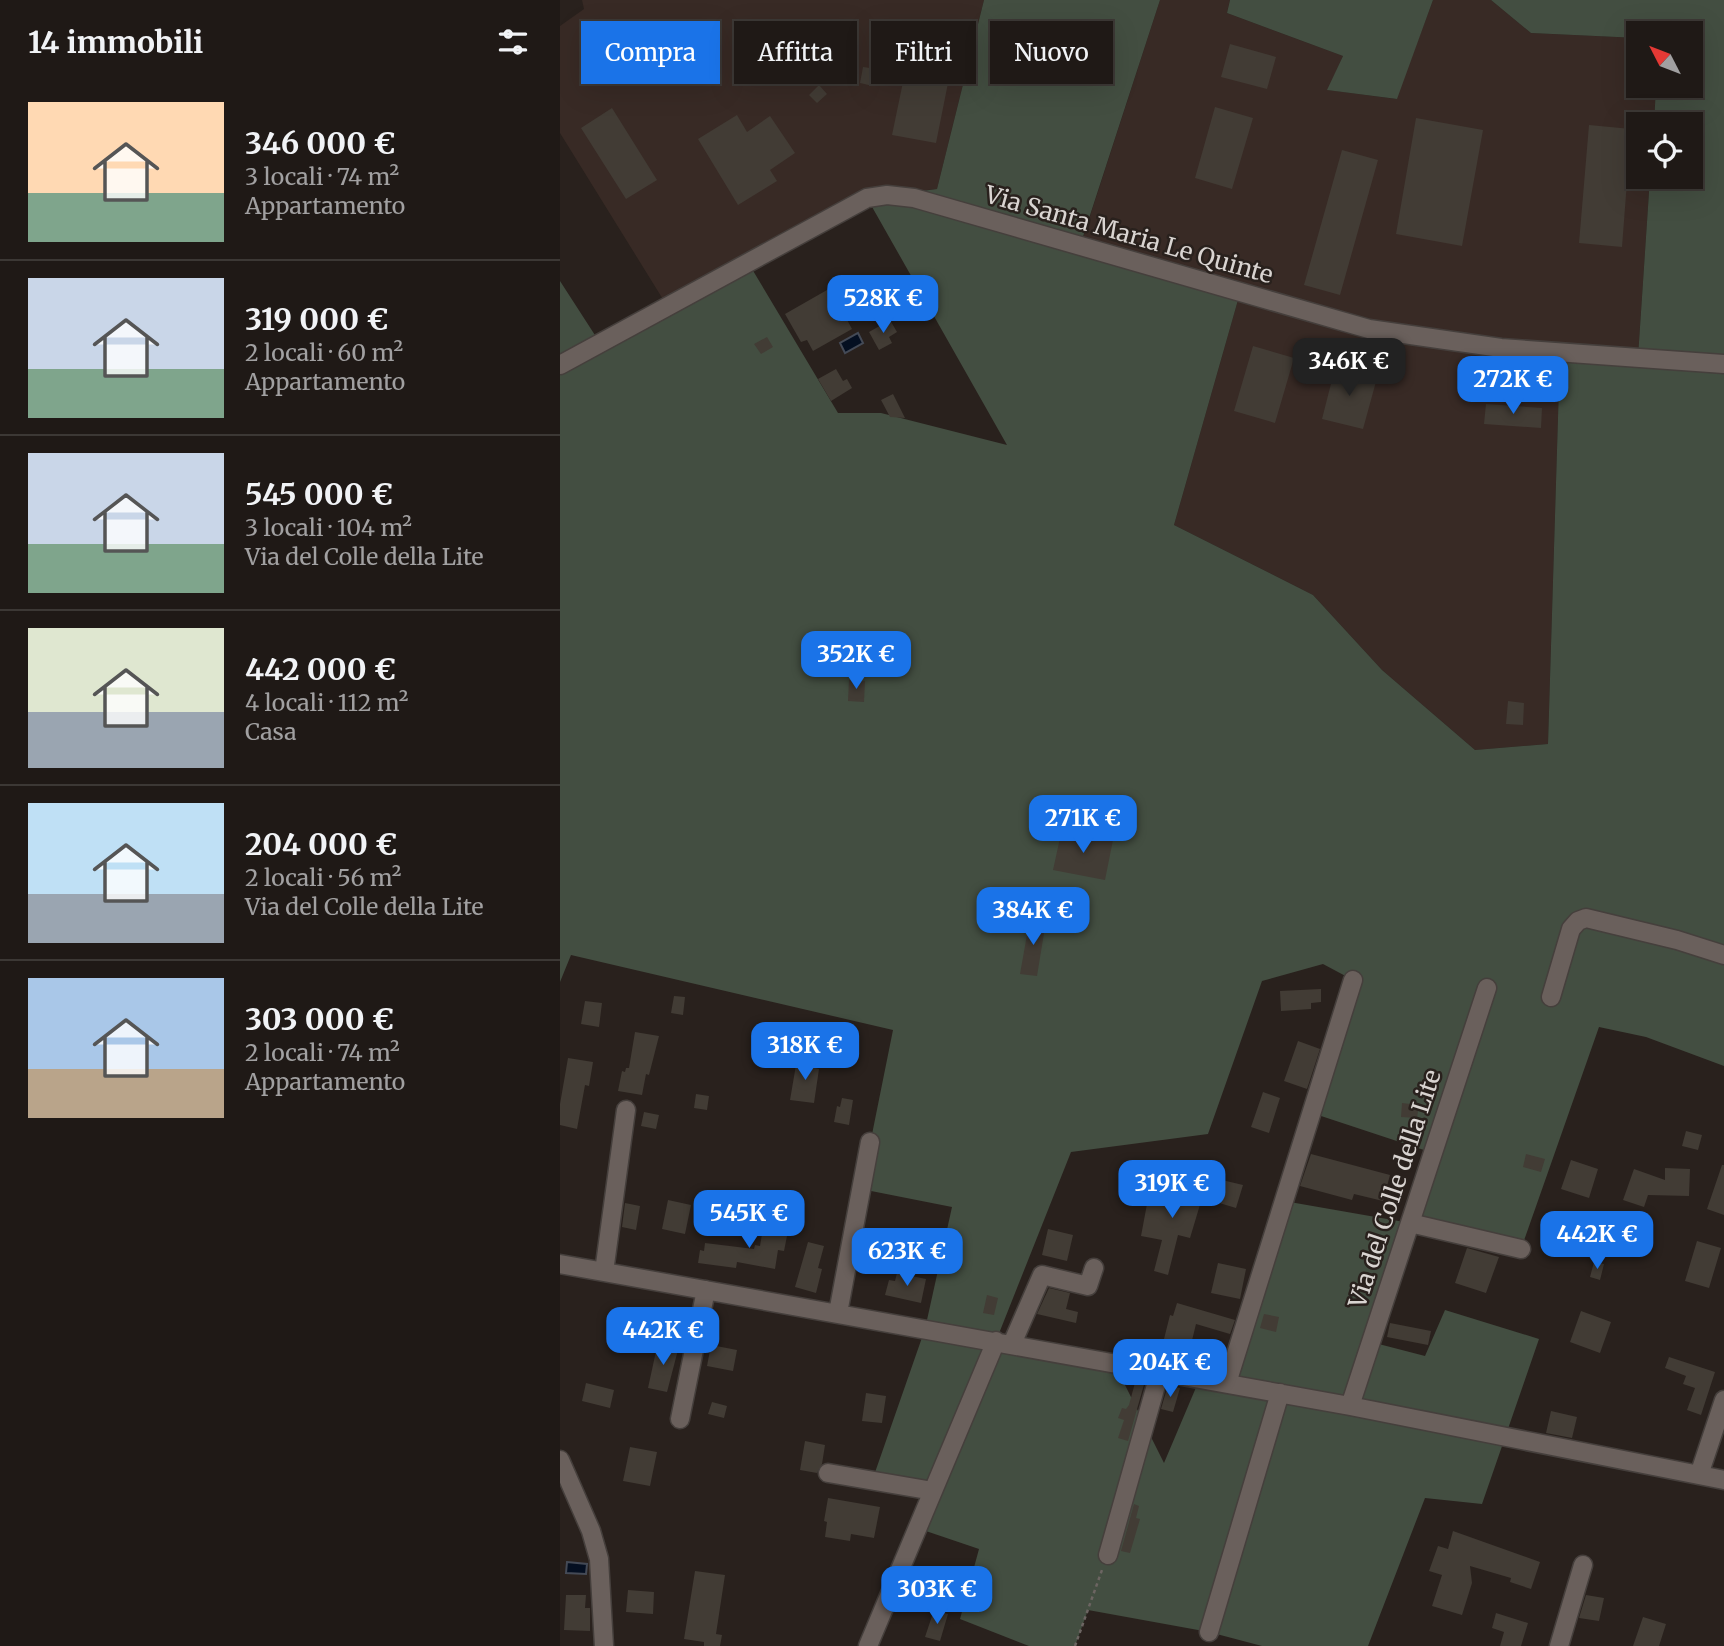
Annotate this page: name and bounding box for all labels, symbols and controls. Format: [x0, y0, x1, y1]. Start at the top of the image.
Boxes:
chip: Compra [581, 21, 720, 84]
chip: Affitta [734, 21, 857, 84]
chip: Filtri [871, 21, 976, 84]
chip: Nuovo [990, 21, 1113, 84]
north arrow [1626, 21, 1703, 98]
map controls [1626, 21, 1703, 189]
text: 14 immobili [28, 23, 203, 61]
icon: filters [494, 23, 532, 61]
button: locate [1626, 112, 1703, 189]
text: 346 000 € [245, 124, 396, 162]
icon: home [84, 130, 168, 214]
text: 3 locali · 74 m² [245, 162, 399, 191]
street label: Via Santa Maria Le Quinte [981, 178, 1277, 290]
text: Appartamento [245, 191, 405, 220]
pin: 528K € [826, 276, 940, 335]
text: 528K € [843, 283, 923, 312]
text: 319 000 € [245, 300, 388, 338]
icon: home [84, 306, 168, 390]
text: 2 locali · 60 m² [245, 338, 403, 367]
pin: 346K € [1292, 338, 1406, 398]
text: 346K € [1309, 346, 1389, 375]
pin: 272K € [1456, 356, 1570, 416]
text: 272K € [1473, 364, 1553, 393]
text: Appartamento [245, 367, 405, 396]
text: 545 000 € [245, 475, 393, 513]
icon: home [84, 481, 168, 565]
text: 3 locali · 104 m² [245, 513, 412, 542]
text: Via del Colle della Lite [245, 542, 483, 571]
pin: 352K € [799, 632, 913, 691]
text: 352K € [817, 639, 895, 668]
text: 442 000 € [245, 650, 396, 688]
icon: home [84, 656, 168, 740]
text: 4 locali · 112 m² [245, 688, 408, 717]
text: Casa [245, 717, 297, 746]
pin: 271K € [1026, 796, 1140, 855]
text: 271K € [1045, 803, 1121, 832]
text: 204 000 € [245, 825, 397, 863]
icon: home [84, 831, 168, 915]
text: 2 locali · 56 m² [245, 863, 401, 892]
pin: 384K € [976, 888, 1090, 947]
text: Via del Colle della Lite [245, 892, 483, 921]
text: 384K € [993, 895, 1073, 924]
text: 303 000 € [245, 1000, 394, 1038]
icon: home [84, 1006, 168, 1090]
pin: 318K € [748, 1023, 862, 1082]
text: 318K € [767, 1030, 843, 1059]
text: 2 locali · 74 m² [245, 1038, 400, 1067]
street label: Via del Colle della Lite [1341, 1066, 1448, 1313]
text: Appartamento [245, 1067, 405, 1096]
pin: 319K € [1115, 1160, 1229, 1220]
text: 319K € [1134, 1168, 1210, 1197]
pin: 545K € [692, 1190, 806, 1250]
text: 545K € [710, 1198, 788, 1227]
pin: 442K € [1540, 1212, 1654, 1271]
text: 442K € [1556, 1219, 1638, 1248]
pin: 623K € [850, 1228, 964, 1288]
text: 623K € [868, 1236, 946, 1265]
pin: 442K € [606, 1308, 720, 1367]
text: 442K € [622, 1315, 704, 1344]
pin: 204K € [1113, 1340, 1227, 1399]
text: 204K € [1129, 1347, 1211, 1376]
pin: 303K € [880, 1566, 994, 1626]
text: 303K € [897, 1574, 977, 1603]

